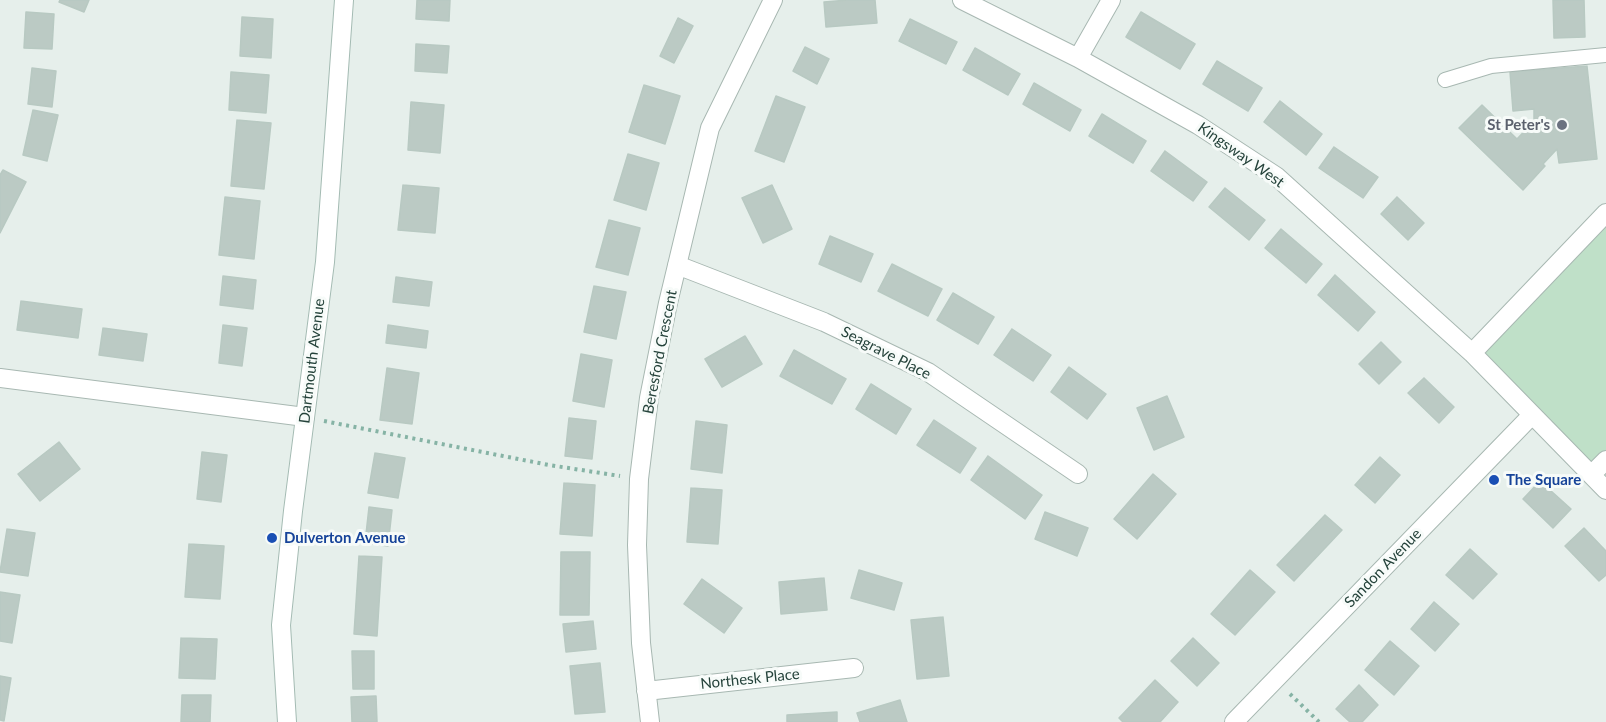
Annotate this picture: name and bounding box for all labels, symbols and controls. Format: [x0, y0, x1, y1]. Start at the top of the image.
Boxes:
place label: St Peter's [1487, 116, 1550, 134]
marker: St Peter's [1555, 118, 1569, 132]
street label: Kingsway West [1194, 119, 1288, 191]
street label: Beresford Crescent [639, 288, 681, 416]
street label: Dartmouth Avenue [295, 297, 329, 425]
street label: Seagrave Place [838, 323, 934, 383]
place label: The Square [1506, 471, 1581, 489]
marker: The Square [1487, 473, 1501, 487]
street label: Sandon Avenue [1341, 525, 1425, 611]
place label: Dulverton Avenue [284, 529, 405, 547]
marker: Dulverton Avenue [265, 531, 279, 545]
street label: Northesk Place [699, 665, 801, 693]

